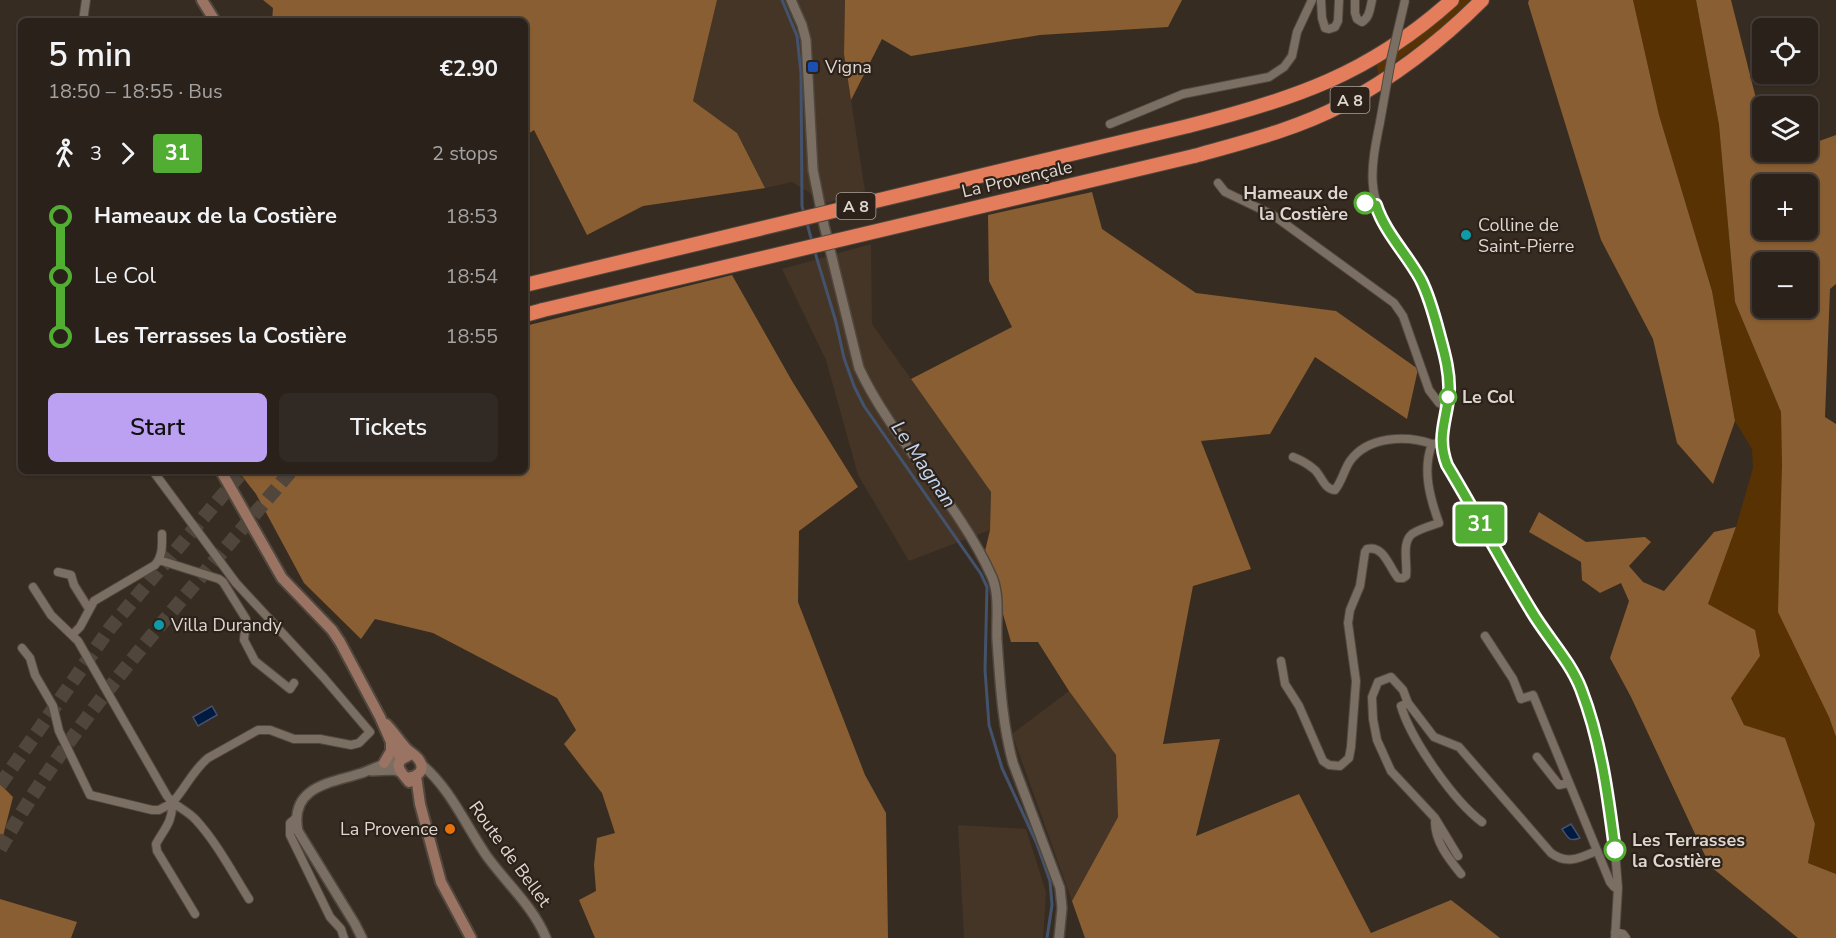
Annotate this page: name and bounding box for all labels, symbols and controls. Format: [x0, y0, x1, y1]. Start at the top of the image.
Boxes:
map controls [1752, 18, 1818, 318]
button: locate [1752, 18, 1818, 84]
text: 5 min [48, 33, 132, 78]
text: €2.90 [440, 54, 498, 84]
place label: Vigna [824, 55, 872, 79]
marker: Vigna [806, 60, 820, 74]
text: 18:50 – 18:55 · Bus [48, 78, 223, 105]
road number: A 8 [1330, 87, 1370, 113]
button: layers [1752, 96, 1818, 162]
icon: walk [48, 137, 81, 170]
icon: forward [111, 137, 144, 170]
text: 31 [165, 139, 190, 167]
text: 3 [90, 140, 102, 167]
text: 2 stops [432, 140, 498, 167]
street label: La Provençale [959, 155, 1075, 203]
button: + [1752, 174, 1818, 240]
place label: Hameaux de la Costière [1243, 181, 1348, 226]
marker: Hameaux de la Costière [1354, 192, 1376, 214]
road number: A 8 [836, 193, 876, 219]
text: Hameaux de la Costière [94, 201, 337, 231]
text: 18:53 [445, 203, 498, 230]
place label: Colline de Saint-Pierre [1478, 213, 1574, 258]
marker: Colline de Saint-Pierre [1459, 228, 1473, 242]
button: − [1752, 252, 1818, 318]
text: Le Col [94, 261, 156, 291]
text: 18:54 [445, 263, 498, 290]
text: Les Terrasses la Costière [94, 321, 347, 351]
text: 18:55 [445, 323, 498, 350]
place label: Le Col [1462, 385, 1515, 409]
marker: Le Col [1439, 388, 1457, 406]
button: Start [48, 393, 267, 462]
button: Tickets [279, 393, 498, 462]
water label: Le Magnan [885, 416, 963, 513]
line badge: 31 [1453, 504, 1507, 544]
text: 31 [1467, 510, 1493, 538]
place label: Villa Durandy [170, 613, 282, 637]
marker: Villa Durandy [152, 618, 166, 632]
street label: Route de Bellet [463, 796, 557, 912]
place label: La Provence [340, 817, 438, 841]
marker: La Provence [443, 822, 457, 836]
place label: Les Terrasses la Costière [1632, 828, 1745, 873]
marker: Les Terrasses la Costière [1604, 839, 1626, 861]

